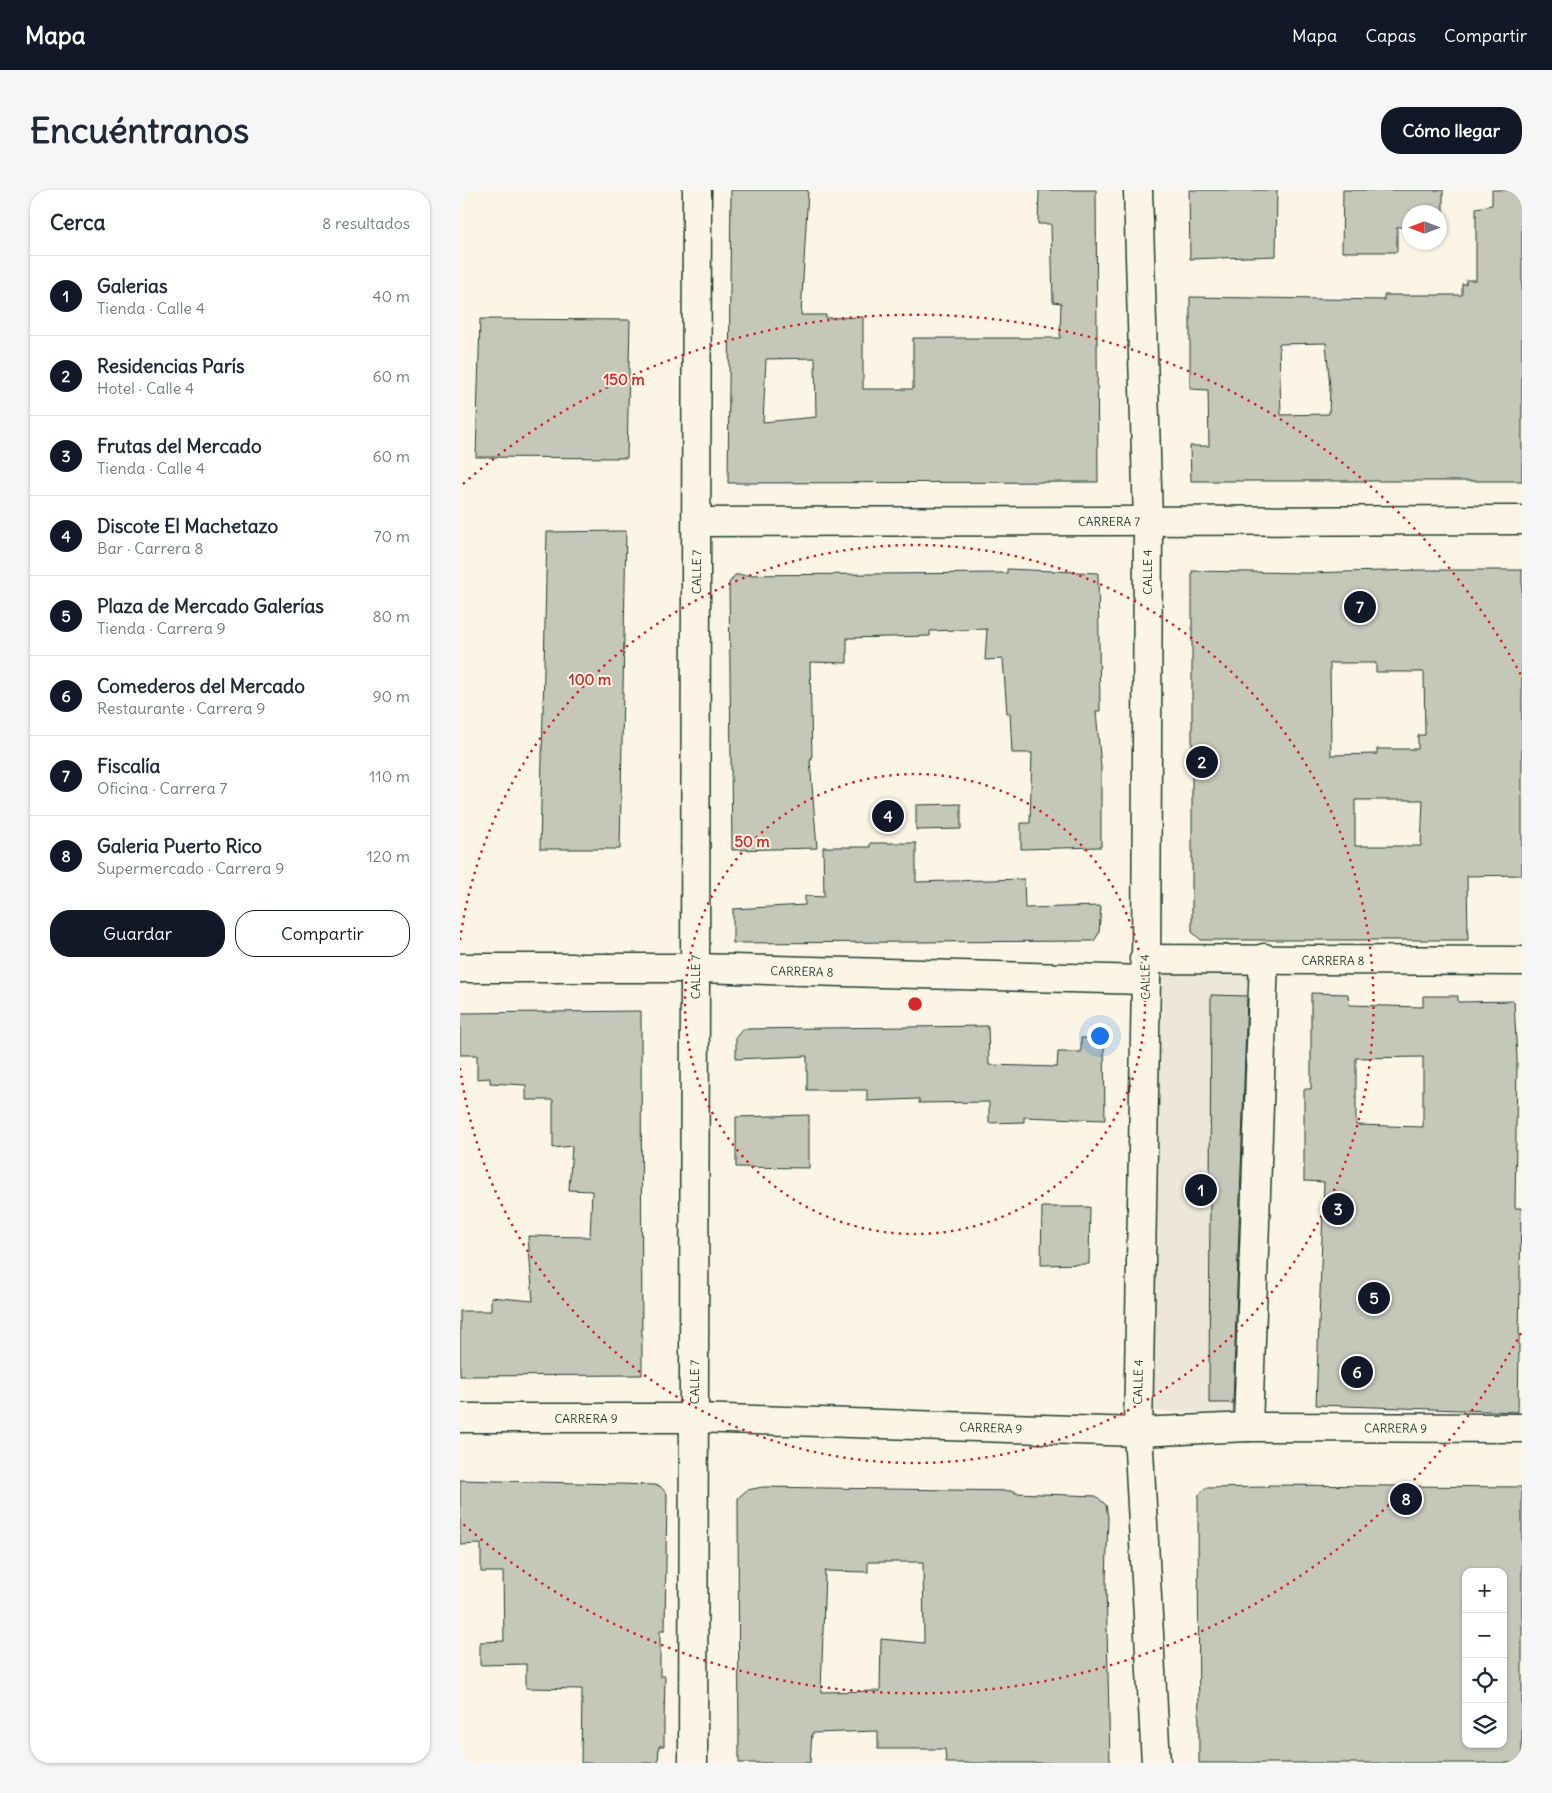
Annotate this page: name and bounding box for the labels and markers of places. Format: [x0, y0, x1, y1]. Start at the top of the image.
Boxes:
pin: 7 [1344, 588, 1376, 626]
pin: 2 [1186, 743, 1218, 781]
pin: 4 [872, 797, 904, 835]
centre of rings [906, 995, 924, 1013]
pin: 1 [1185, 1171, 1217, 1209]
pin: 3 [1322, 1190, 1354, 1228]
pin: 5 [1358, 1279, 1390, 1317]
pin: 6 [1341, 1353, 1373, 1391]
pin: 8 [1390, 1480, 1422, 1518]

